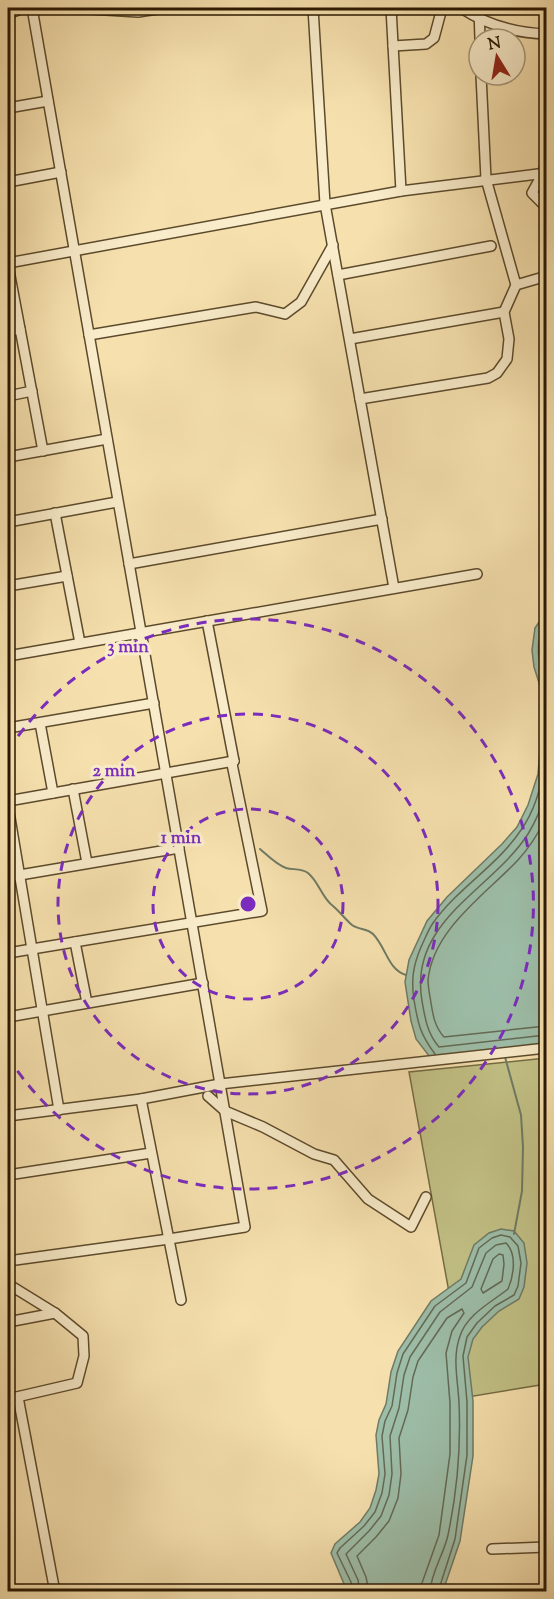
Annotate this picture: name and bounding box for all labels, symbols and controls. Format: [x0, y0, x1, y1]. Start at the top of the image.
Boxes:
north arrow [467, 27, 527, 87]
text: N [486, 32, 503, 57]
text: 3 min [107, 635, 149, 661]
text: 2 min [93, 759, 136, 785]
text: 1 min [161, 826, 202, 852]
centre of rings [238, 894, 258, 914]

